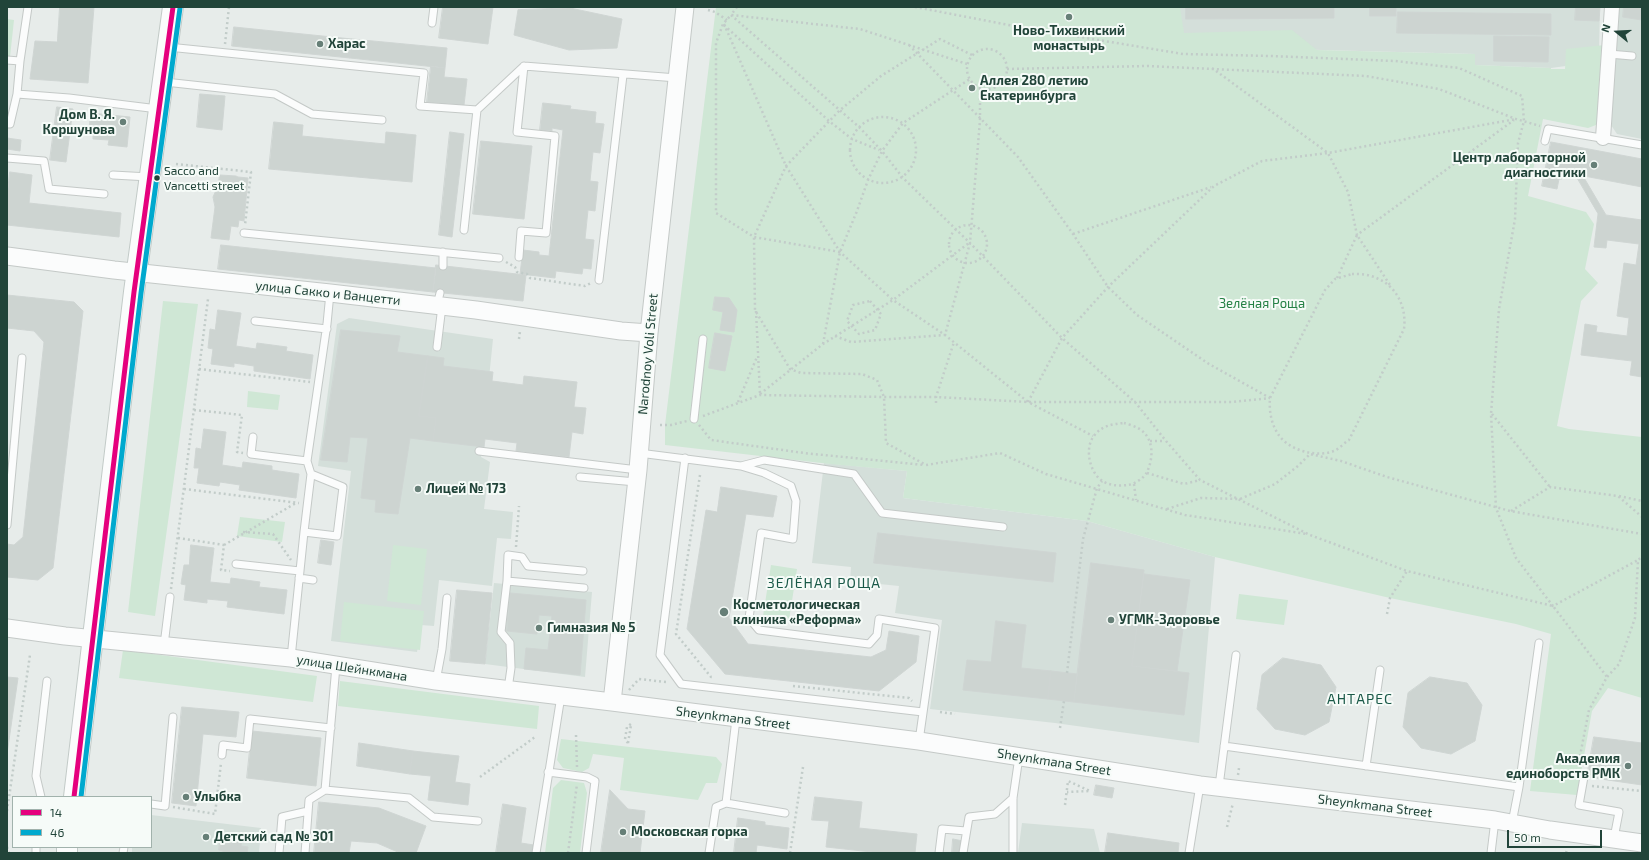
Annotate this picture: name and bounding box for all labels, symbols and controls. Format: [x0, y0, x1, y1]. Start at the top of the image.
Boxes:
marker: Ново-Тихвинский монастырь [1064, 12, 1074, 22]
north arrow [1597, 12, 1637, 52]
text: N [1598, 22, 1613, 34]
place label: Ново-Тихвинский монастырь [1013, 23, 1125, 54]
place label: Харас [328, 36, 366, 52]
marker: Харас [315, 39, 325, 49]
place label: Аллея 280 летию Екатеринбурга [980, 73, 1088, 104]
marker: Аллея 280 летию Екатеринбурга [967, 83, 977, 93]
place label: Дом В. Я. Коршунова [43, 107, 115, 138]
marker: Дом В. Я. Коршунова [118, 117, 128, 127]
place label: Центр лабораторной диагностики [1453, 150, 1586, 181]
marker: Центр лабораторной диагностики [1589, 160, 1599, 170]
place label: Sacco and Vancetti street [164, 164, 244, 192]
marker: Sacco and Vancetti street [152, 173, 162, 183]
street label: улица Сакко и Ванцетти [255, 278, 401, 308]
street label: Narodnoy Voli Street [635, 293, 661, 415]
park label: Зелёная Роща [1219, 296, 1305, 312]
place label: Лицей № 173 [426, 481, 506, 497]
marker: Лицей № 173 [413, 484, 423, 494]
district label: ЗЕЛЁНАЯ РОЩА [767, 575, 881, 591]
place label: Косметологическая клиника «Реформа» [733, 597, 861, 628]
marker: Косметологическая клиника «Реформа» [718, 606, 730, 618]
place label: УГМК-Здоровье [1119, 612, 1220, 628]
marker: УГМК-Здоровье [1106, 615, 1116, 625]
place label: Гимназия № 5 [547, 620, 636, 636]
marker: Гимназия № 5 [534, 623, 544, 633]
street label: улица Шейнкмана [295, 652, 409, 684]
district label: АНТАРЕС [1327, 691, 1393, 707]
street label: Sheynkmana Street [675, 703, 791, 733]
street label: Sheynkmana Street [996, 745, 1112, 779]
place label: Академия единоборств РМК [1506, 751, 1620, 782]
marker: Академия единоборств РМК [1623, 761, 1633, 771]
place label: Улыбка [194, 789, 241, 805]
street label: Sheynkmana Street [1317, 791, 1433, 821]
marker: Улыбка [181, 792, 191, 802]
legend [12, 796, 152, 848]
text: 14 [50, 805, 62, 819]
scale bar [1509, 822, 1604, 848]
place label: Московская горка [631, 824, 748, 840]
text: 46 [50, 825, 64, 839]
marker: Московская горка [618, 827, 628, 837]
place label: Детский сад № 301 [214, 829, 334, 845]
text: 50 m [1514, 830, 1541, 844]
marker: Детский сад № 301 [201, 832, 211, 842]

